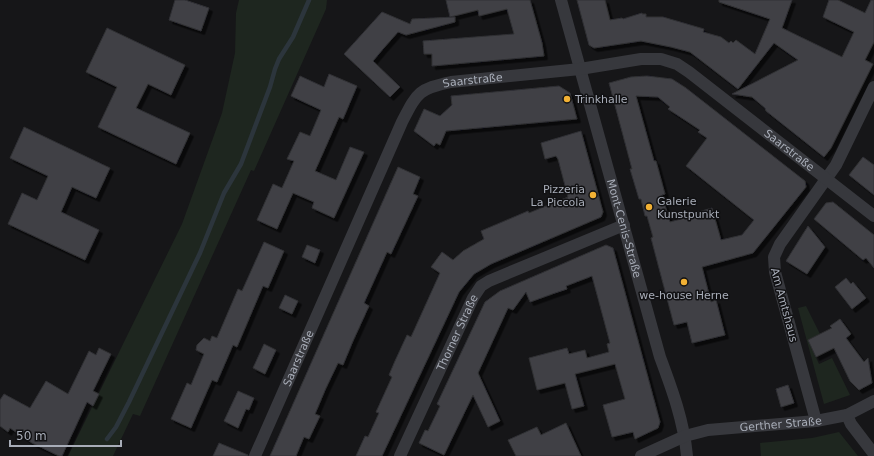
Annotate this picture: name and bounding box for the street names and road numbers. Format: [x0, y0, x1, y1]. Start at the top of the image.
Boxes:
street label: Saarstraße [441, 70, 503, 90]
street label: Saarstraße [762, 127, 817, 174]
street label: Mont-Cenis-Straße [604, 177, 644, 280]
street label: Am Amtshaus [768, 266, 800, 344]
street label: Thorner Straße [433, 291, 480, 374]
street label: Saarstraße [280, 328, 316, 388]
street label: Gerther Straße [739, 414, 823, 434]

